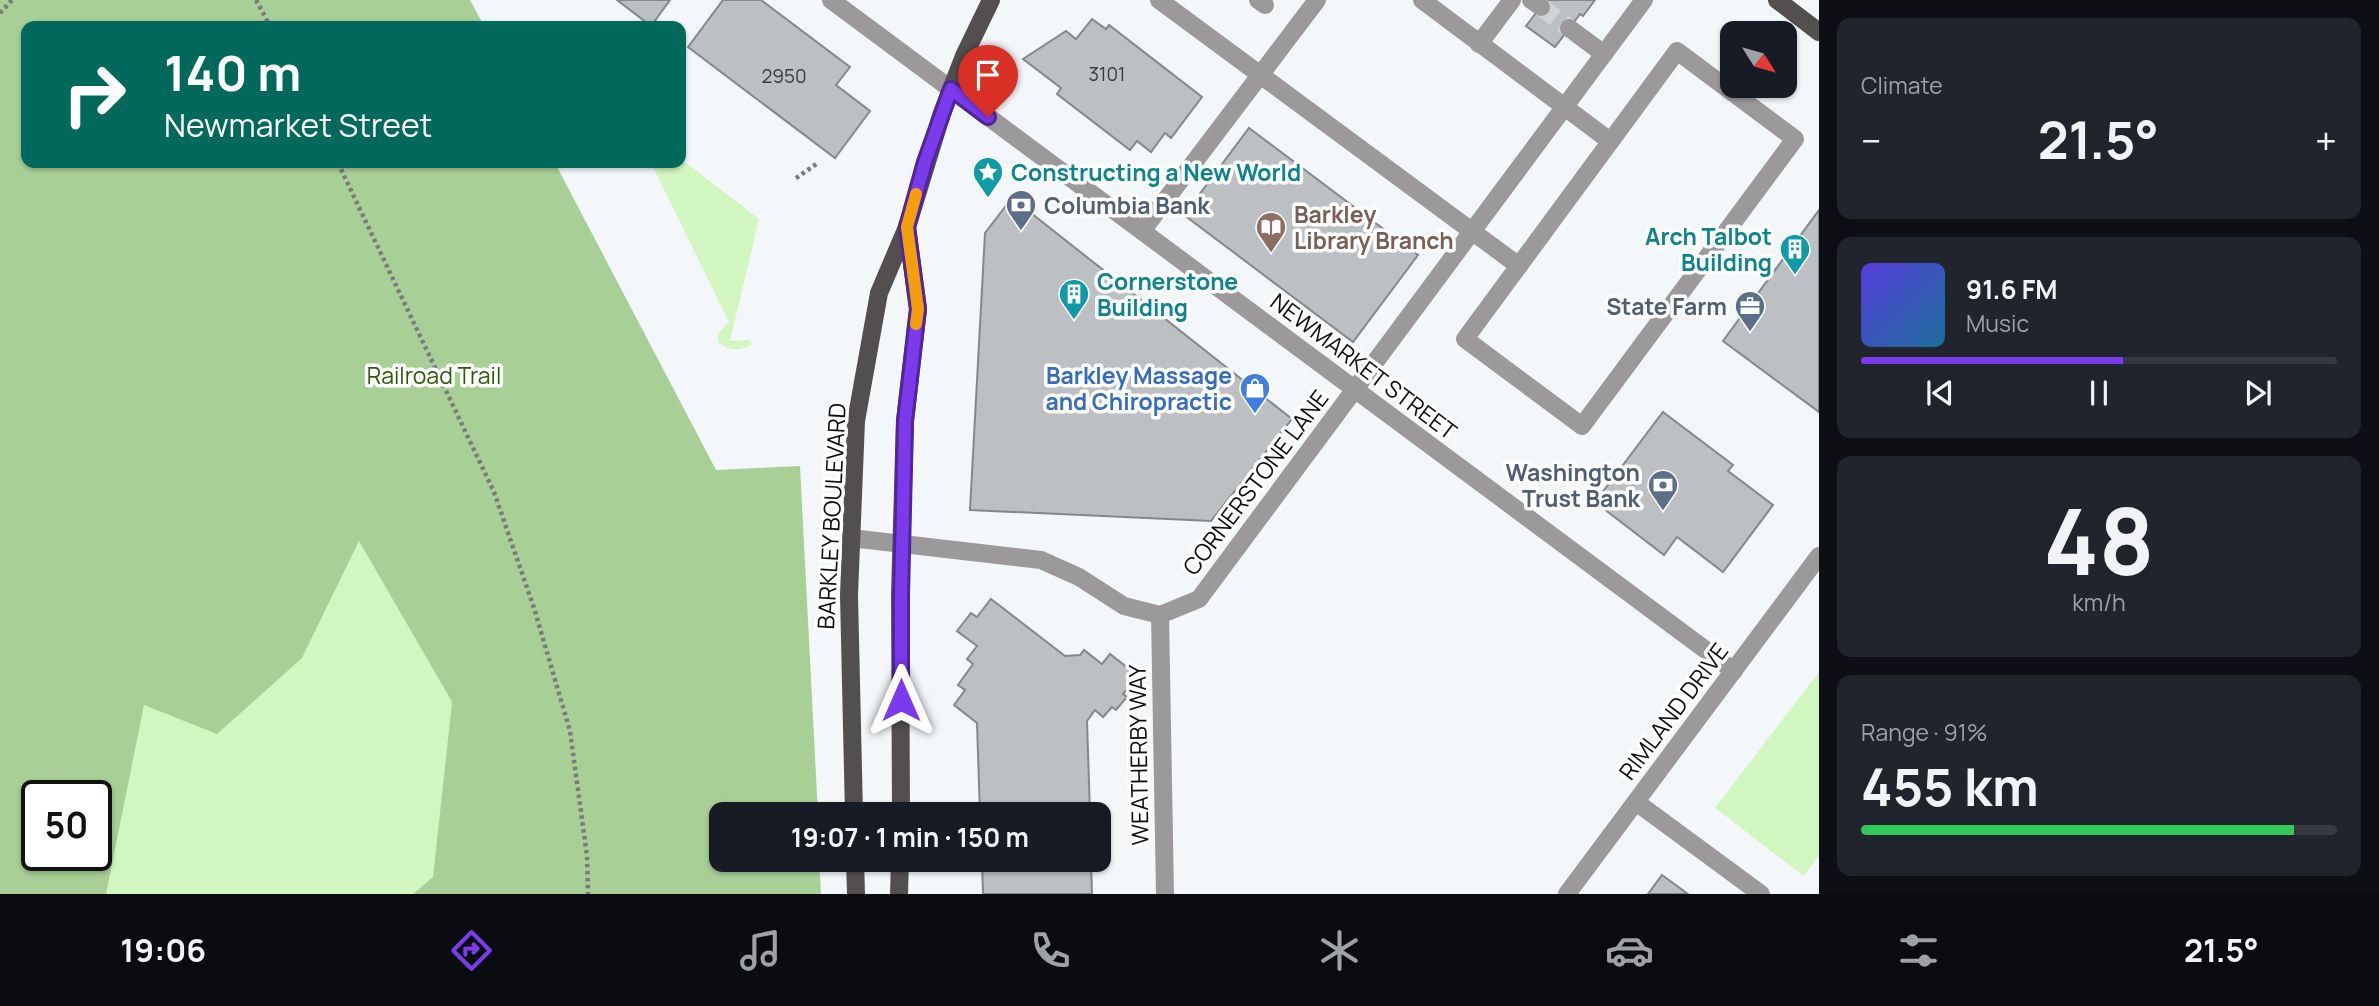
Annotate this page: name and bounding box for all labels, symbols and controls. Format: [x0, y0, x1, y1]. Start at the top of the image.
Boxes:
north arrow [1720, 21, 1797, 98]
map controls [1720, 21, 1797, 98]
text: 140 m [164, 39, 301, 106]
pin [958, 45, 1018, 117]
icon: right [49, 49, 140, 140]
icon: arrive [969, 56, 1007, 94]
house number: 3101 [1089, 61, 1125, 87]
house number: 2950 [761, 63, 807, 89]
text: Climate [1861, 69, 1943, 101]
text: Newmarket Street [164, 103, 432, 147]
text: 21.5° [2038, 104, 2159, 175]
text: − [1861, 114, 1882, 166]
text: + [2315, 114, 2337, 166]
place icon: Constructing a New World [971, 155, 1005, 199]
place label: Constructing a New World [1011, 156, 1301, 188]
bank icon: Columbia Bank [1004, 188, 1038, 232]
place label: Columbia Bank [1044, 189, 1210, 221]
place label: Barkley Library Branch [1294, 198, 1454, 256]
library icon: Barkley Library Branch [1254, 210, 1288, 254]
place label: Arch Talbot Building [1645, 220, 1772, 278]
building icon: Arch Talbot Building [1778, 232, 1812, 276]
place label: Cornerstone Building [1097, 265, 1238, 323]
text: 91.6 FM [1966, 271, 2058, 307]
building icon: Cornerstone Building [1057, 277, 1091, 321]
street label: NEWMARKET STREET [1264, 285, 1464, 447]
office icon: State Farm [1733, 289, 1767, 333]
place label: State Farm [1606, 290, 1727, 322]
text: Music [1966, 307, 2029, 339]
park label: Railroad Trail [367, 359, 501, 391]
place label: Barkley Massage and Chiropractic [1046, 359, 1232, 417]
shop icon: Barkley Massage and Chiropractic [1238, 371, 1272, 415]
icon: previous [1921, 374, 1959, 412]
icon: pause [2080, 374, 2118, 412]
icon: next [2239, 374, 2277, 412]
street label: CORNERSTONE LANE [1175, 383, 1335, 581]
street label: BARKLEY BOULEVARD [809, 402, 853, 630]
place label: Washington Trust Bank [1506, 456, 1641, 514]
bank icon: Washington Trust Bank [1646, 468, 1680, 512]
text: 48 [2043, 478, 2155, 602]
text: km/h [2072, 586, 2126, 618]
street label: RIMLAND DRIVE [1611, 636, 1735, 786]
position arrow [864, 663, 938, 737]
street label: WEATHERBY WAY [1120, 664, 1156, 846]
text: Range · 91% [1861, 716, 1987, 748]
text: 455 km [1861, 751, 2039, 822]
speed limit sign: 50 [21, 780, 112, 871]
text: 19:07 · 1 min · 150 m [791, 819, 1029, 855]
icon: directions [447, 926, 496, 975]
icon: music [736, 926, 785, 975]
icon: phone [1026, 926, 1075, 975]
icon: climate [1315, 926, 1364, 975]
icon: car [1605, 926, 1654, 975]
icon: filters [1894, 926, 1943, 975]
text: 19:06 [120, 928, 206, 972]
text: 21.5° [2184, 928, 2259, 972]

